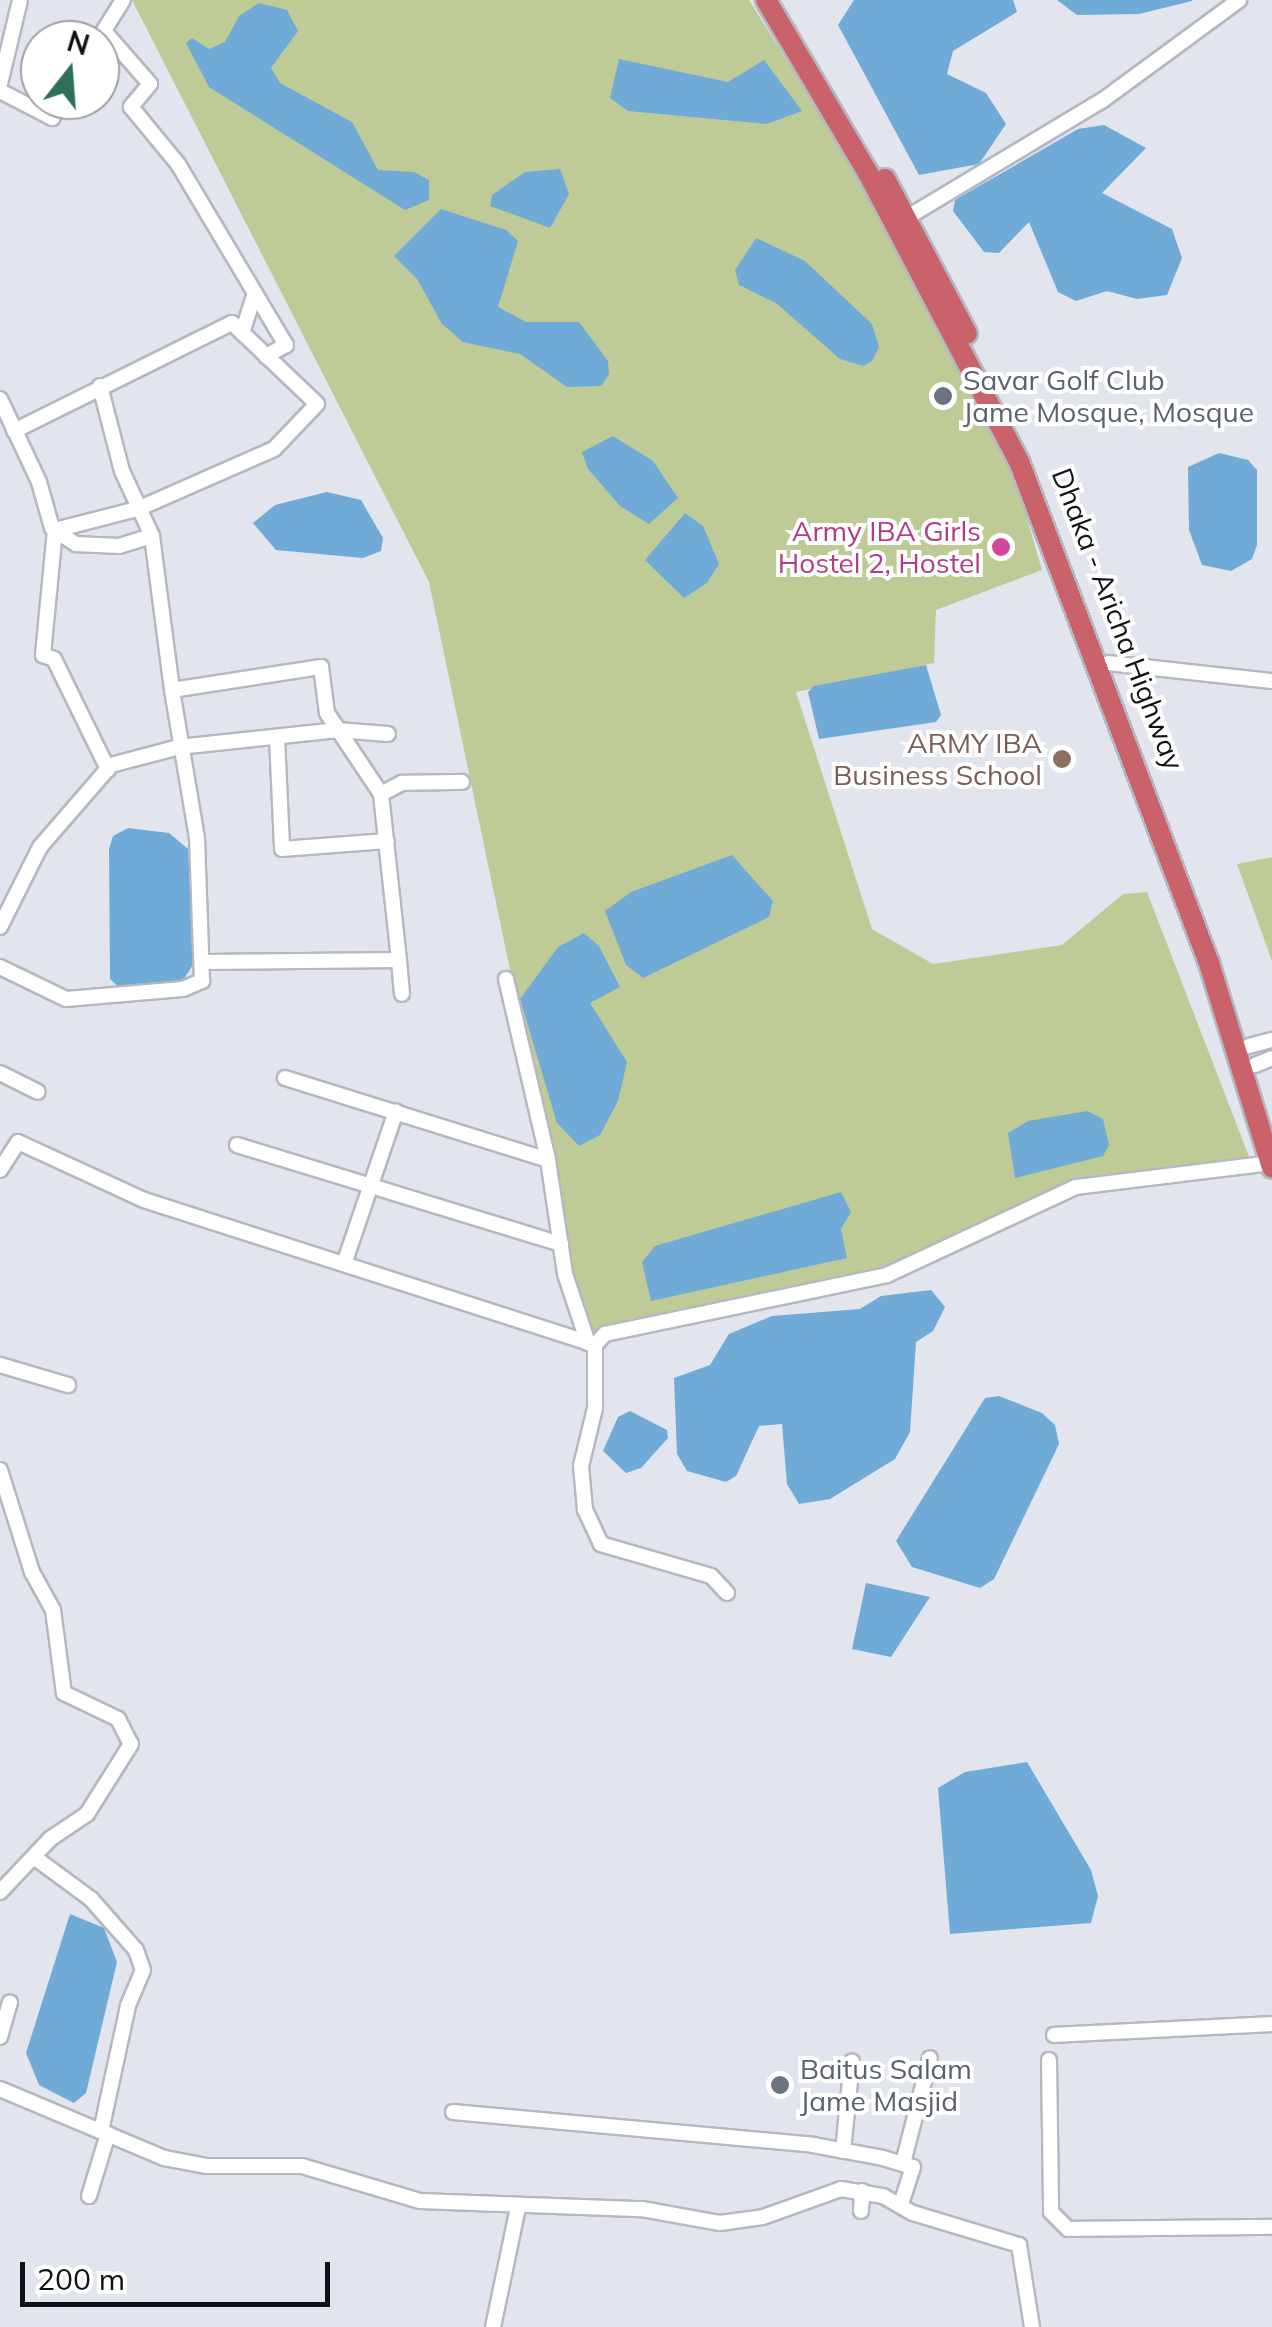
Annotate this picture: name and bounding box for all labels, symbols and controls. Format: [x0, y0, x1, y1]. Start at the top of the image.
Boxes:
north arrow [20, 20, 120, 120]
text: N [63, 23, 94, 63]
place label: Savar Golf Club Jame Mosque, Mosque [963, 363, 1254, 429]
marker: Savar Golf Club Jame Mosque, Mosque [932, 385, 954, 407]
street label: Dhaka - Aricha Highway [1045, 463, 1191, 775]
place label: Army IBA Girls Hostel 2, Hostel [778, 514, 981, 580]
marker: Army IBA Girls Hostel 2, Hostel [990, 536, 1012, 558]
place label: ARMY IBA Business School [833, 726, 1042, 792]
marker: ARMY IBA Business School [1051, 748, 1073, 770]
place label: Baitus Salam Jame Masjid [800, 2052, 972, 2118]
marker: Baitus Salam Jame Masjid [769, 2074, 791, 2096]
scale bar [25, 2242, 335, 2304]
text: 200 m [37, 2260, 125, 2298]

